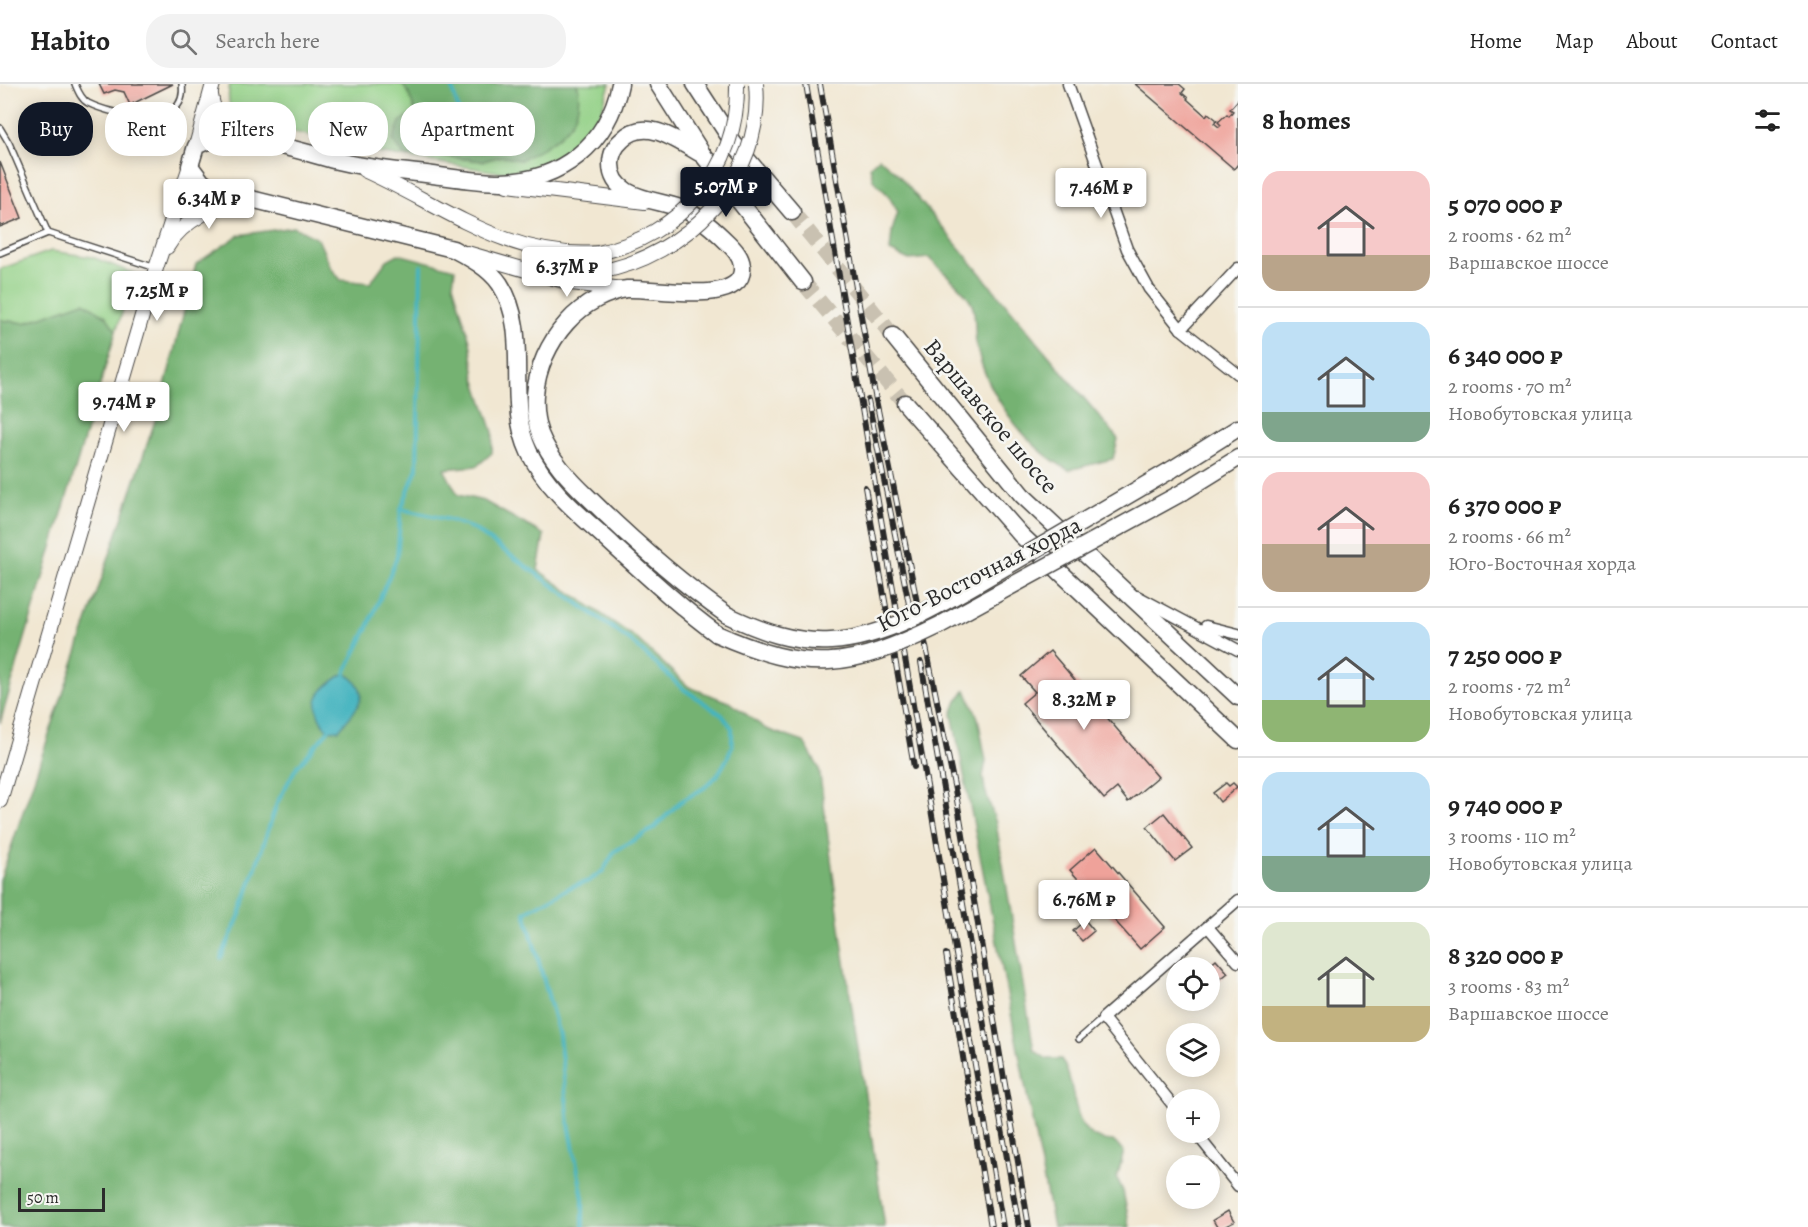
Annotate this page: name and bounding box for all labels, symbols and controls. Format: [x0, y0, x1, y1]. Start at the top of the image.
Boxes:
search box [146, 14, 566, 68]
text: Habito [30, 22, 110, 60]
icon: search [167, 25, 200, 58]
text: Search here [215, 26, 320, 56]
text: Home [1469, 27, 1522, 55]
text: Map [1555, 27, 1593, 55]
text: About [1626, 27, 1678, 55]
text: Contact [1711, 27, 1778, 55]
chip: Buy [18, 102, 93, 156]
chip: Rent [105, 102, 187, 156]
chip: Filters [199, 102, 296, 156]
chip: New [308, 102, 388, 156]
chip: Apartment [400, 102, 535, 156]
text: 8 homes [1262, 103, 1351, 138]
icon: filters [1751, 104, 1784, 137]
pin: 5.07M ₽ [671, 167, 781, 218]
pin: 7.46M ₽ [1046, 168, 1156, 219]
text: 5.07M ₽ [694, 173, 758, 200]
text: 7.46M ₽ [1069, 174, 1133, 201]
pin: 6.34M ₽ [154, 179, 264, 230]
text: 6.34M ₽ [177, 185, 241, 212]
text: 5 070 000 ₽ [1448, 187, 1562, 222]
icon: home [1310, 195, 1382, 267]
text: 2 rooms · 62 m² [1448, 222, 1571, 249]
pin: 6.37M ₽ [512, 247, 622, 298]
text: Варшавское шоссе [1448, 249, 1609, 276]
text: 6.37M ₽ [536, 253, 598, 280]
pin: 7.25M ₽ [102, 271, 212, 322]
text: 7.25M ₽ [126, 277, 188, 304]
street label: Варшавское шоссе [917, 332, 1065, 500]
text: 6 340 000 ₽ [1448, 338, 1563, 373]
icon: home [1310, 346, 1382, 418]
text: 2 rooms · 70 m² [1448, 373, 1572, 400]
pin: 9.74M ₽ [69, 382, 179, 433]
text: 9.74M ₽ [92, 388, 156, 415]
text: Новобутовская улица [1448, 400, 1633, 427]
text: 6 370 000 ₽ [1448, 488, 1562, 523]
icon: home [1310, 496, 1382, 568]
street label: Юго-Восточная хорда [871, 508, 1087, 640]
text: 2 rooms · 66 m² [1448, 523, 1571, 550]
text: Юго-Восточная хорда [1448, 550, 1636, 577]
text: 7 250 000 ₽ [1448, 638, 1562, 673]
icon: home [1310, 646, 1382, 718]
text: 2 rooms · 72 m² [1448, 673, 1570, 700]
pin: 8.32M ₽ [1029, 680, 1139, 731]
text: 8.32M ₽ [1052, 686, 1116, 713]
text: Новобутовская улица [1448, 700, 1633, 727]
text: 9 740 000 ₽ [1448, 788, 1562, 823]
icon: home [1310, 796, 1382, 868]
text: 3 rooms · 110 m² [1448, 823, 1576, 850]
text: Новобутовская улица [1448, 850, 1633, 877]
pin: 6.76M ₽ [1029, 880, 1139, 931]
text: 6.76M ₽ [1052, 886, 1116, 913]
text: 8 320 000 ₽ [1448, 938, 1563, 973]
icon: home [1310, 946, 1382, 1018]
map controls [1166, 957, 1220, 1209]
button: locate [1166, 957, 1220, 1011]
text: 3 rooms · 83 m² [1448, 973, 1569, 1000]
text: Варшавское шоссе [1448, 1000, 1609, 1027]
button: layers [1166, 1023, 1220, 1077]
button: + [1166, 1089, 1220, 1143]
button: − [1166, 1155, 1220, 1209]
scale bar [18, 1185, 105, 1212]
text: 50 m [27, 1187, 59, 1209]

